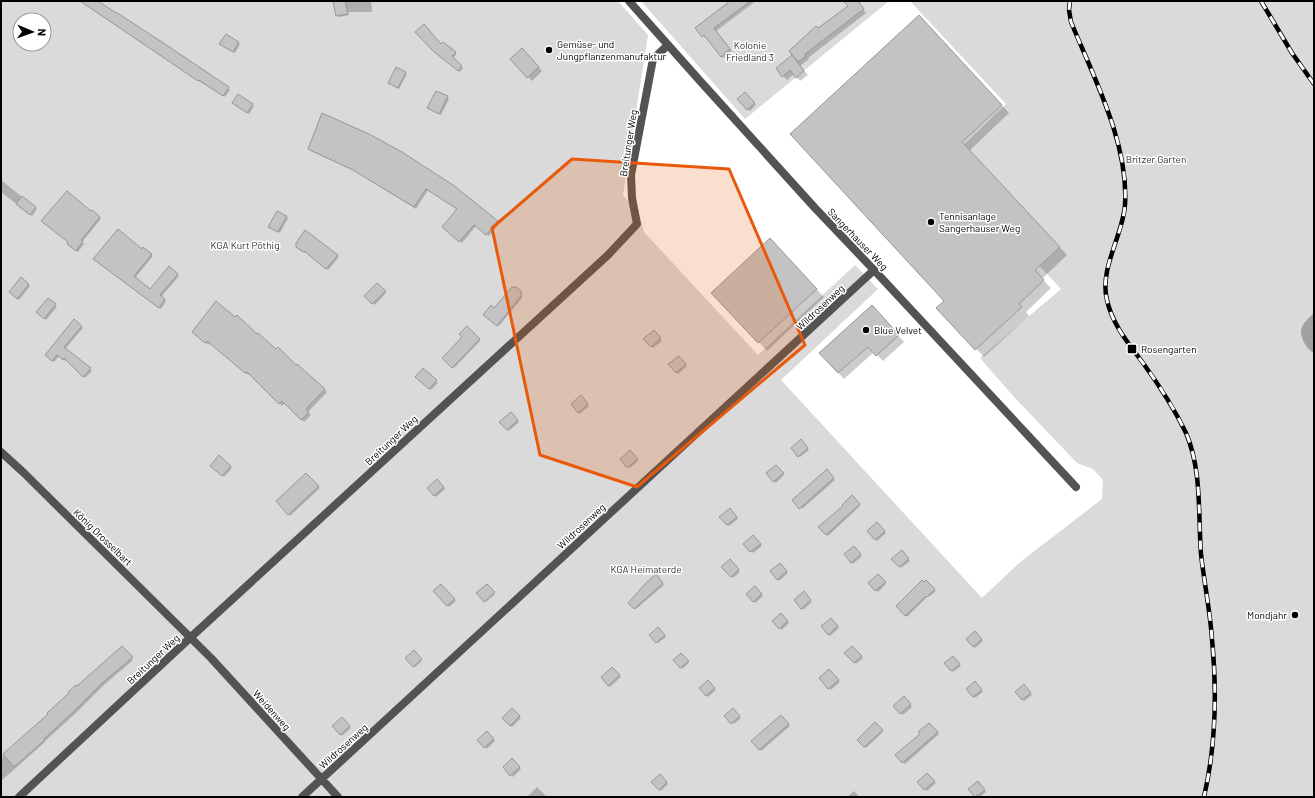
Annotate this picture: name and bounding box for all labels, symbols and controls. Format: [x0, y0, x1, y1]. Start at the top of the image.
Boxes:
north arrow [12, 12, 52, 52]
text: N [36, 28, 49, 36]
place label: Gemüse- und Jungpflanzenmanufaktur [557, 38, 667, 62]
park label: Kolonie Friedland 3 [726, 39, 774, 63]
marker: Gemüse- und Jungpflanzenmanufaktur [544, 45, 554, 55]
street label: Breitunger Weg [617, 109, 639, 177]
park label: Britzer Garten [1126, 153, 1186, 165]
street label: Sangerhauser Weg [825, 206, 891, 272]
place label: Tennisanlage Sangerhauser Weg [939, 210, 1020, 234]
marker: Tennisanlage Sangerhauser Weg [926, 217, 936, 227]
park label: KGA Kurt Pöthig [210, 239, 280, 251]
street label: Wildrosenweg [793, 282, 847, 332]
place label: Blue Velvet [874, 324, 922, 336]
marker: Blue Velvet [861, 325, 871, 335]
marker: Rosengarten [1126, 343, 1138, 355]
place label: Rosengarten [1141, 343, 1197, 355]
street label: Breitunger Weg [362, 413, 420, 467]
street label: Wildrosenweg [554, 501, 608, 551]
street label: König Drosselbart [71, 506, 135, 568]
park label: KGA Heimaterde [610, 563, 682, 575]
place label: Mondjahr [1247, 609, 1287, 621]
marker: Mondjahr [1290, 610, 1300, 620]
street label: Breitunger Weg [124, 632, 182, 686]
street label: Weidenweg [251, 687, 293, 733]
street label: Wildrosenweg [316, 721, 370, 771]

